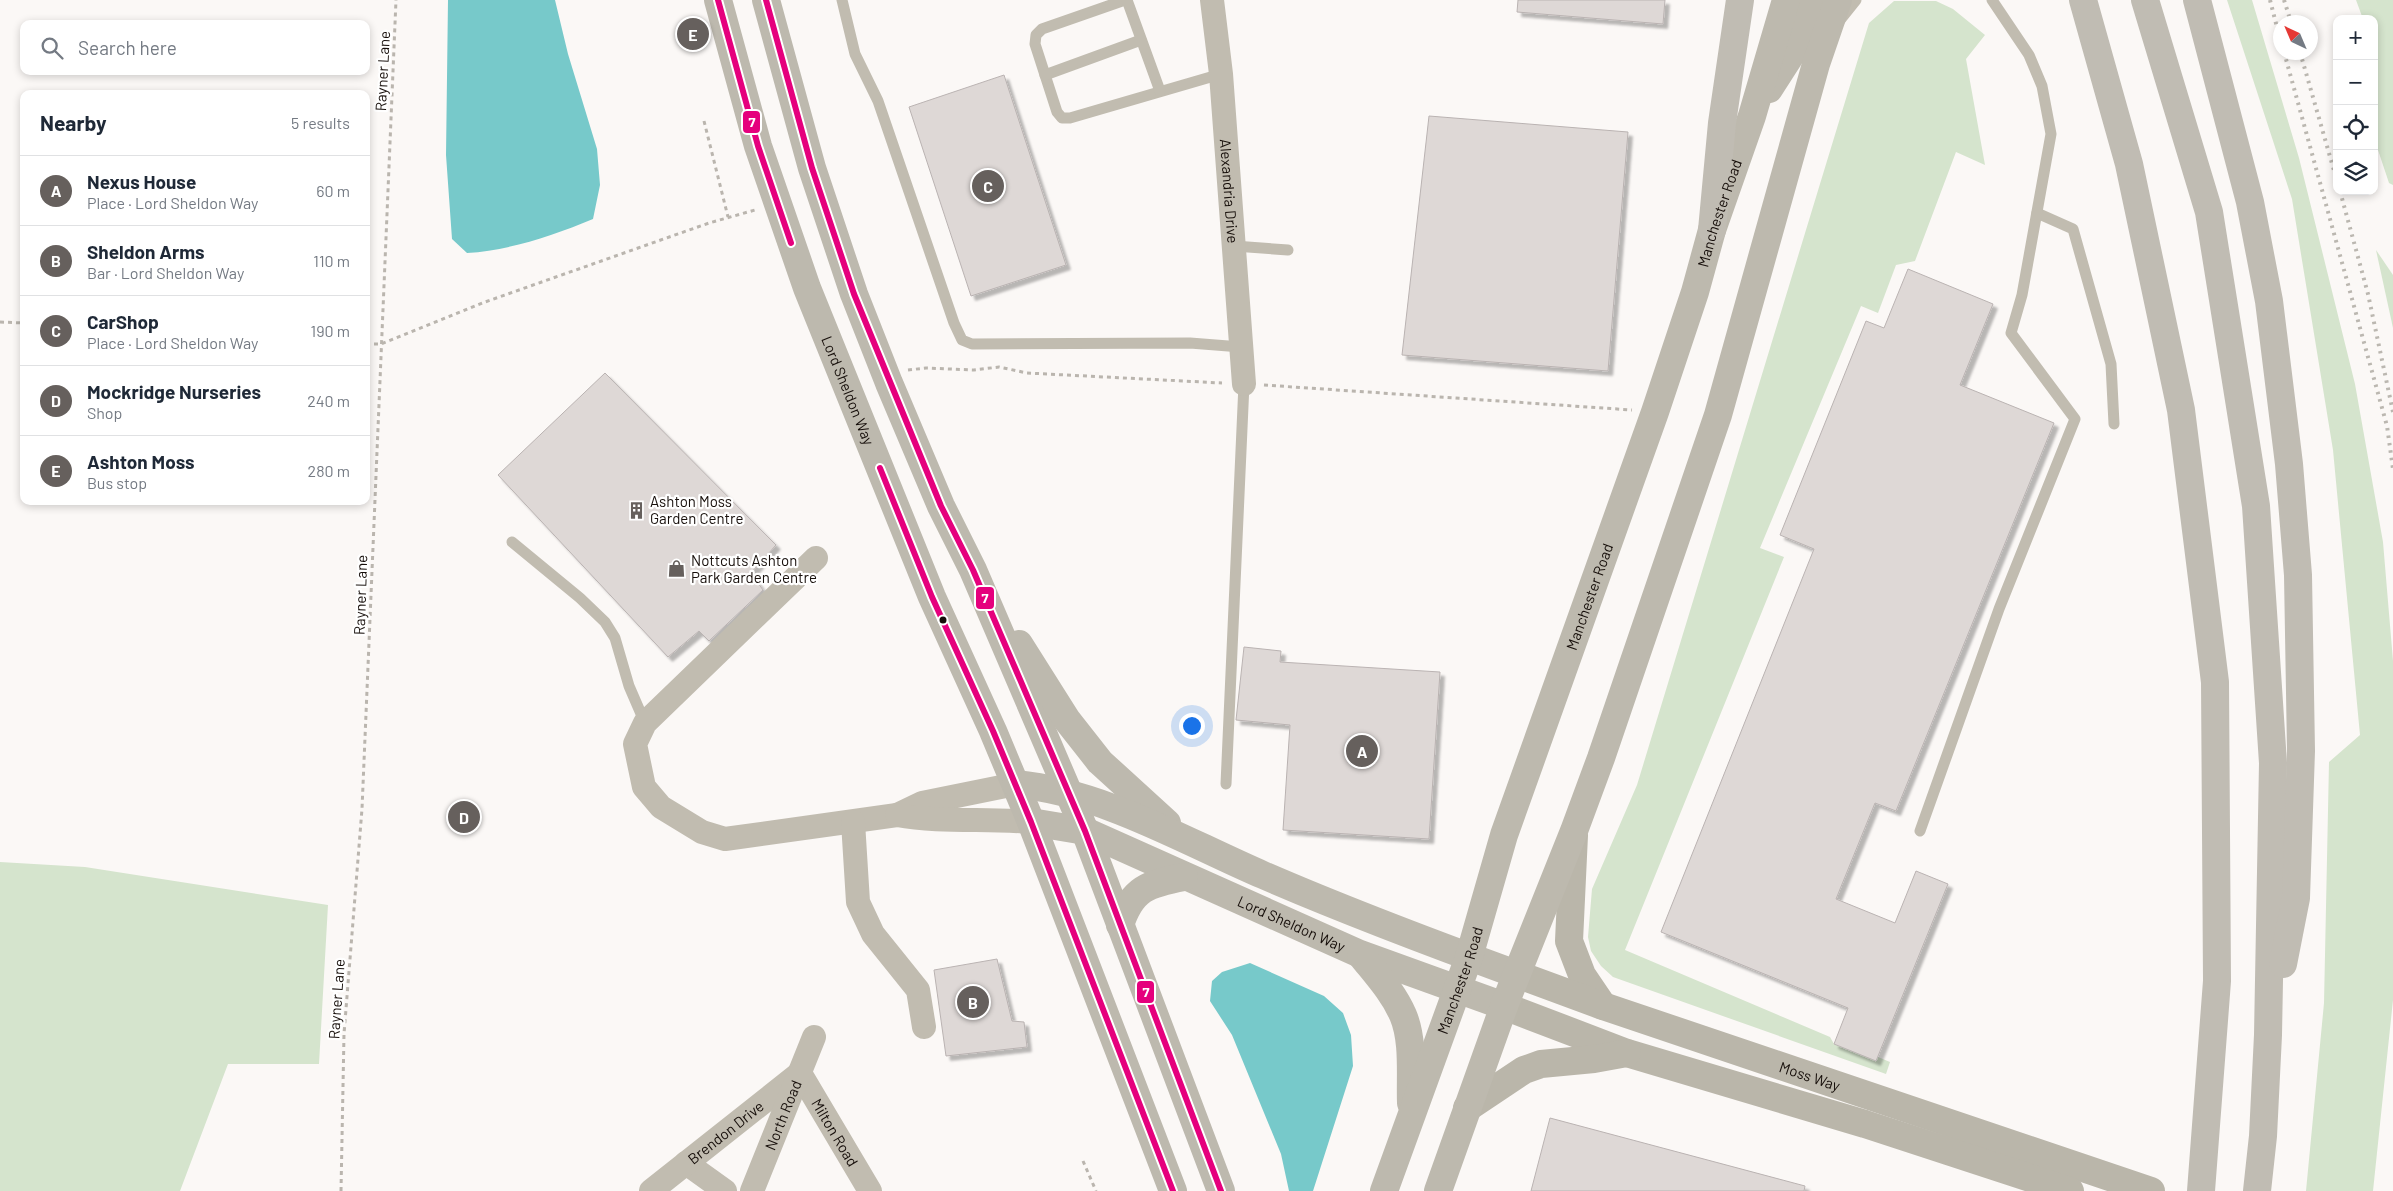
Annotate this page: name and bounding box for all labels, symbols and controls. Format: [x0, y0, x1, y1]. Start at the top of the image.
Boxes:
pin: E [677, 15, 709, 53]
north arrow [2273, 15, 2318, 60]
map controls [2333, 15, 2378, 195]
button: + [2333, 15, 2378, 60]
search box [20, 20, 370, 75]
street label: Rayner Lane [371, 30, 393, 112]
icon: search [38, 34, 66, 62]
text: Search here [78, 36, 177, 59]
button: − [2333, 60, 2378, 105]
button: locate [2333, 105, 2378, 150]
text: Nearby [40, 110, 106, 135]
line badge: 7 [742, 110, 761, 134]
text: 5 results [291, 113, 350, 132]
text: 7 [749, 113, 756, 130]
street label: Alexandria Drive [1217, 138, 1243, 244]
button: layers [2333, 150, 2378, 195]
street label: Manchester Road [1693, 157, 1745, 269]
pin: C [972, 167, 1004, 205]
text: Nexus House [87, 170, 196, 193]
text: A [51, 181, 61, 200]
text: 60 m [316, 181, 350, 200]
text: Place · Lord Sheldon Way [87, 193, 258, 212]
text: Sheldon Arms [87, 240, 205, 263]
text: B [51, 251, 61, 270]
text: 110 m [313, 251, 350, 270]
text: Bar · Lord Sheldon Way [87, 263, 244, 282]
text: CarShop [87, 310, 159, 333]
text: C [51, 321, 61, 340]
text: 190 m [311, 321, 350, 340]
text: Place · Lord Sheldon Way [87, 333, 258, 352]
street label: Lord Sheldon Way [818, 333, 879, 448]
text: Mockridge Nurseries [87, 380, 261, 403]
text: D [51, 391, 61, 410]
text: 240 m [307, 391, 350, 410]
text: Shop [87, 403, 122, 422]
text: Ashton Moss [87, 450, 195, 473]
text: E [51, 461, 61, 480]
text: 280 m [308, 461, 350, 480]
text: Bus stop [87, 473, 147, 492]
place label: Ashton Moss Garden Centre [650, 492, 743, 527]
building icon: Ashton Moss Garden Centre [626, 500, 646, 520]
street label: Manchester Road [1562, 541, 1616, 652]
place label: Nottcuts Ashton Park Garden Centre [691, 551, 817, 586]
street label: Rayner Lane [350, 555, 370, 635]
shop icon: Nottcuts Ashton Park Garden Centre [667, 559, 687, 579]
line badge: 7 [975, 586, 995, 610]
text: 7 [982, 589, 989, 606]
unlabelled marker [938, 615, 948, 625]
your location [1179, 713, 1205, 739]
pin: A [1346, 732, 1378, 770]
pin: D [448, 798, 480, 836]
street label: Lord Sheldon Way [1235, 891, 1348, 955]
street label: Manchester Road [1433, 925, 1486, 1036]
street label: Rayner Lane [324, 958, 348, 1040]
line badge: 7 [1136, 980, 1155, 1004]
pin: B [957, 983, 989, 1021]
text: 7 [1143, 983, 1150, 1000]
street label: Moss Way [1777, 1057, 1843, 1094]
street label: North Road [760, 1077, 805, 1153]
street label: Milton Road [808, 1095, 862, 1169]
street label: Brendon Drive [684, 1096, 767, 1168]

